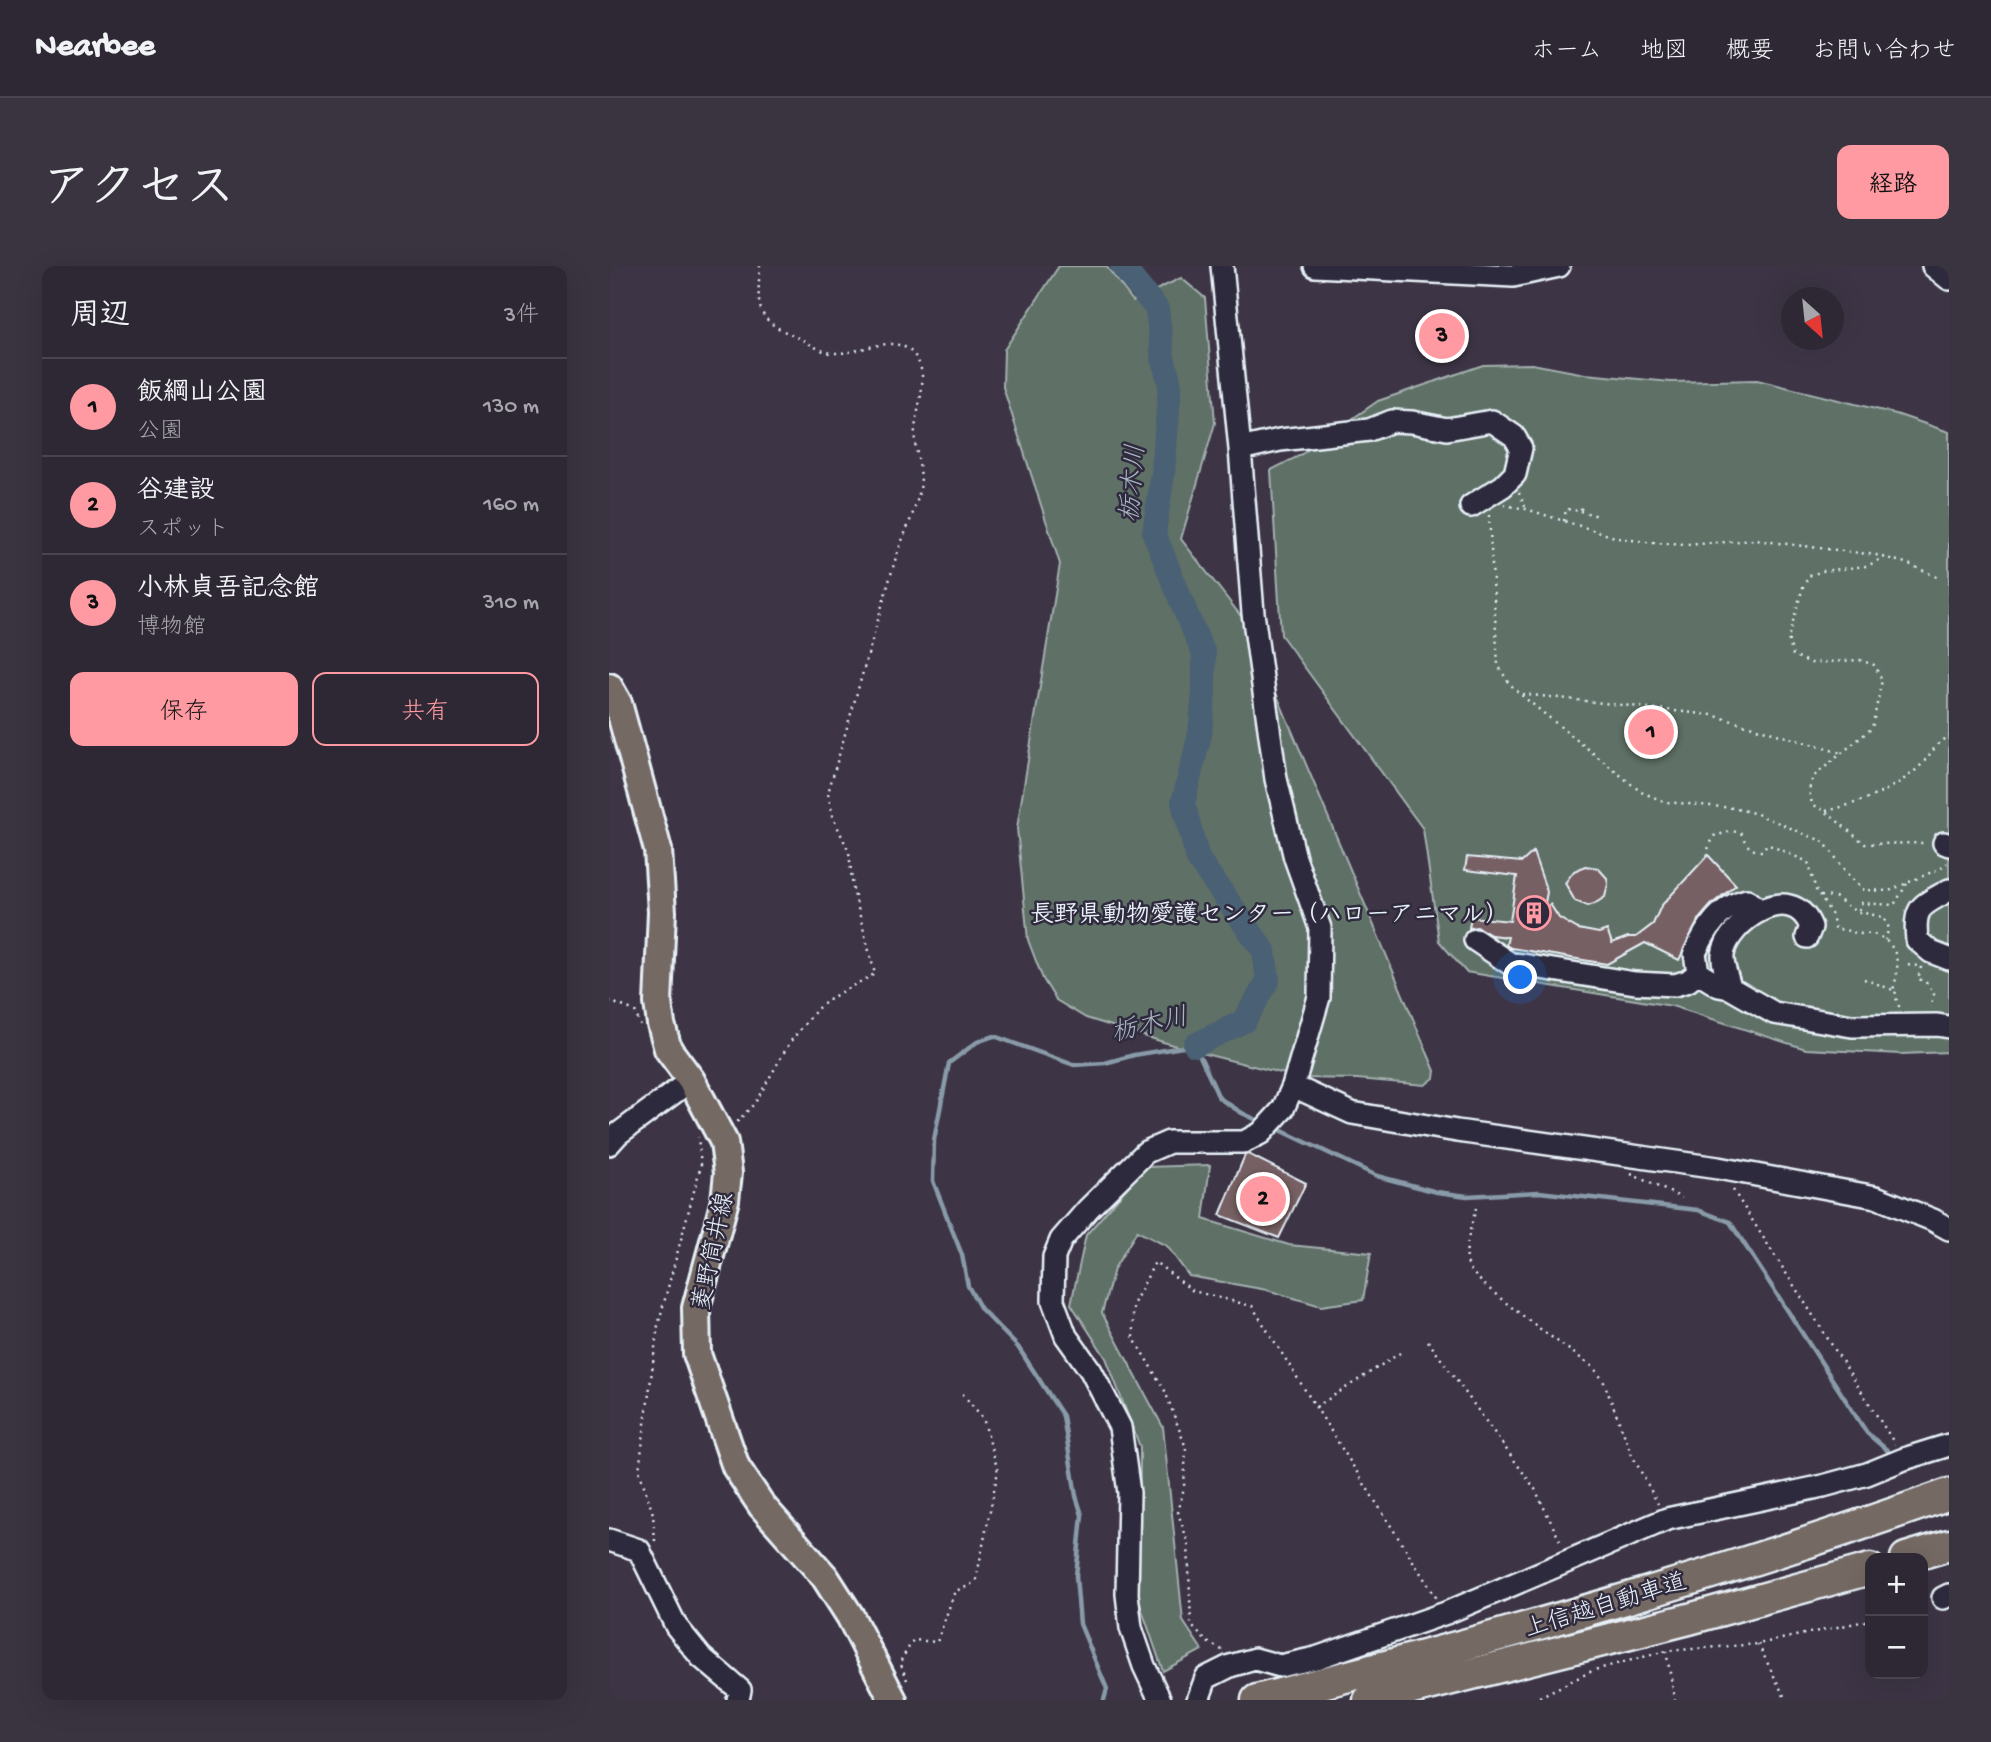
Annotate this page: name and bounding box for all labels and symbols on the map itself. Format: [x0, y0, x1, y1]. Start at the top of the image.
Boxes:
north arrow [1781, 287, 1844, 350]
pin: 3 [1419, 310, 1465, 362]
water label: 栃木川 [1115, 443, 1154, 524]
pin: 1 [1628, 706, 1674, 758]
building icon: 長野県動物愛護センター（ハローアニマル） [1515, 894, 1553, 932]
place label: 長野県動物愛護センター（ハローアニマル） [1030, 901, 1509, 931]
your location [1503, 960, 1537, 994]
water label: 栃木川 [1108, 1002, 1192, 1051]
pin: 2 [1240, 1173, 1286, 1225]
street label: 菱野筒井線 [688, 1190, 742, 1313]
street label: 上信越自動車道 [1521, 1568, 1691, 1646]

